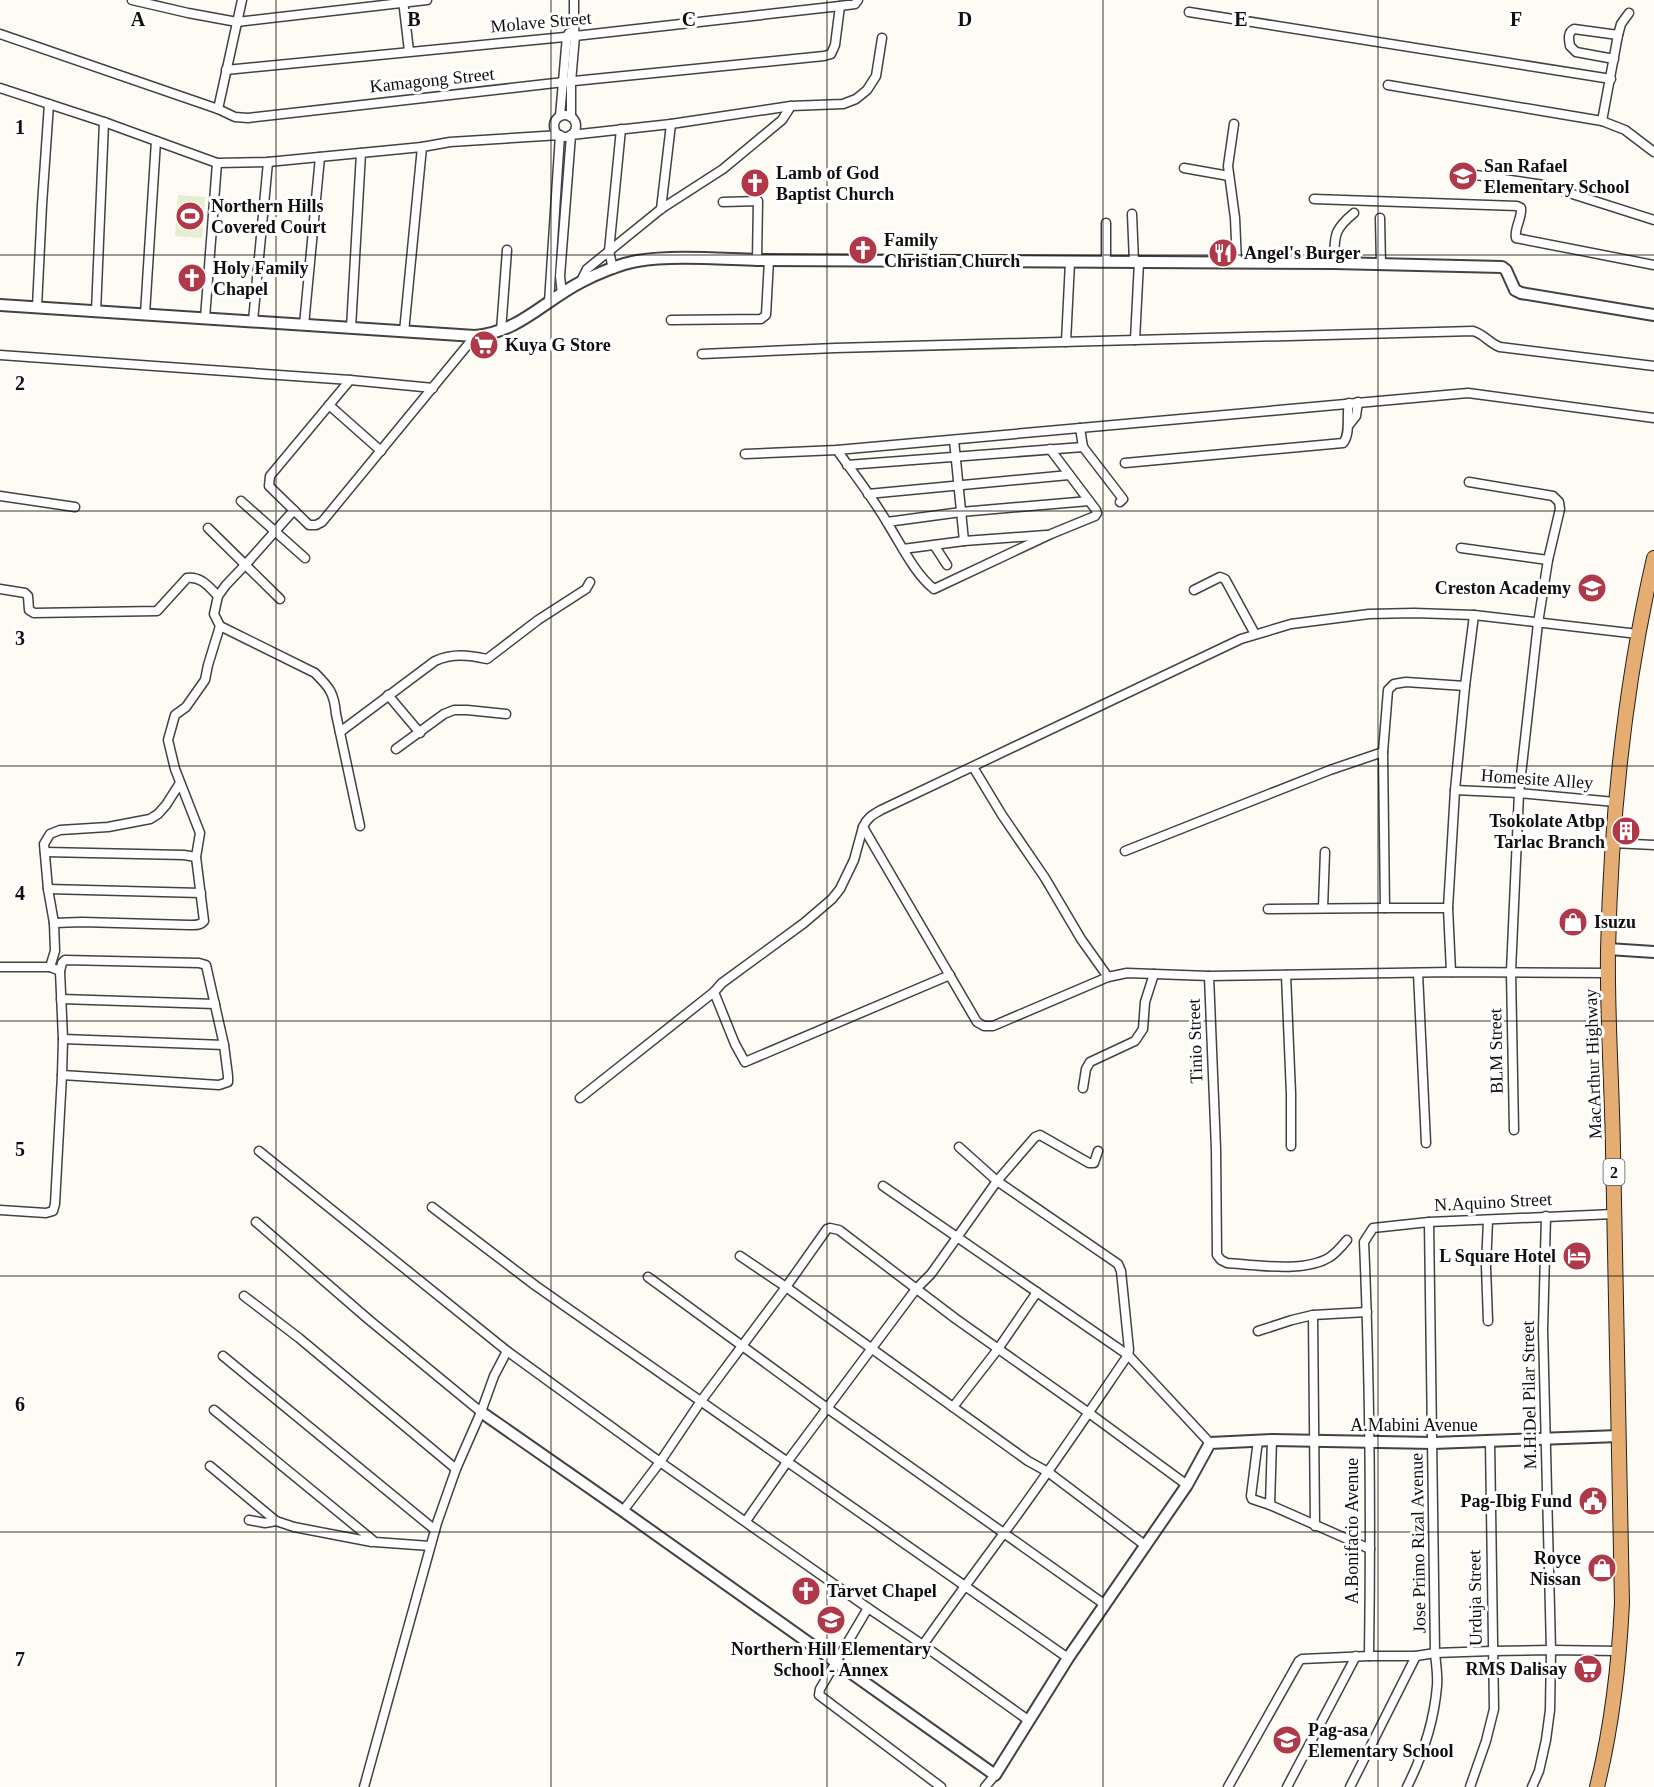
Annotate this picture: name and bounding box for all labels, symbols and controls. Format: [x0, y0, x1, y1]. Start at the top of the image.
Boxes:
text: A [131, 8, 146, 30]
text: B [407, 8, 421, 30]
street label: Molave Street [490, 8, 592, 36]
text: C [682, 8, 696, 30]
text: D [958, 8, 972, 30]
text: E [1234, 8, 1248, 30]
text: F [1510, 8, 1522, 30]
street label: Kamagong Street [369, 63, 495, 97]
text: 1 [15, 116, 25, 138]
place label: San Rafael Elementary School [1484, 156, 1630, 197]
school or university icon: San Rafael Elementary School [1447, 160, 1479, 192]
place label: Lamb of God Baptist Church [776, 163, 894, 204]
church icon: Lamb of God Baptist Church [739, 167, 771, 199]
place label: Northern Hills Covered Court [211, 196, 326, 237]
sports icon: Northern Hills Covered Court [174, 200, 206, 232]
place label: Family Christian Church [884, 230, 1020, 271]
church icon: Family Christian Church [847, 234, 879, 266]
restaurant icon: Angel's Burger [1207, 237, 1239, 269]
place label: Angel's Burger [1244, 243, 1361, 263]
place label: Holy Family Chapel [213, 258, 309, 299]
church icon: Holy Family Chapel [176, 262, 208, 294]
supermarket icon: Kuya G Store [468, 329, 500, 361]
place label: Kuya G Store [505, 335, 611, 355]
text: 2 [15, 372, 25, 394]
school or university icon: Creston Academy [1576, 572, 1608, 604]
place label: Creston Academy [1435, 578, 1571, 598]
text: 3 [15, 627, 25, 649]
street label: Homesite Alley [1480, 765, 1594, 793]
place label: Tsokolate Atbp Tarlac Branch [1489, 811, 1605, 852]
building icon: Tsokolate Atbp Tarlac Branch [1610, 815, 1642, 847]
text: 4 [15, 882, 25, 904]
shop icon: Isuzu [1557, 906, 1589, 938]
place label: Isuzu [1594, 912, 1636, 932]
street label: MacArthur Highway [1580, 988, 1606, 1140]
street label: Tinio Street [1184, 998, 1206, 1084]
street label: BLM Street [1485, 1008, 1507, 1094]
text: 5 [15, 1138, 25, 1160]
road number: 2 [1604, 1159, 1624, 1185]
street label: N.Aquino Street [1434, 1189, 1552, 1215]
hotel icon: L Square Hotel [1561, 1240, 1593, 1272]
place label: L Square Hotel [1439, 1246, 1556, 1266]
street label: M.H.Del Pilar Street [1518, 1320, 1540, 1470]
text: 6 [15, 1393, 25, 1415]
street label: A.Mabini Avenue [1350, 1415, 1478, 1435]
street label: Jose Primo Rizal Avenue [1406, 1453, 1430, 1633]
street label: A.Bonifacio Avenue [1342, 1458, 1362, 1604]
public building icon: Pag-Ibig Fund [1577, 1485, 1609, 1517]
place label: Pag-Ibig Fund [1460, 1491, 1572, 1511]
place label: Royce Nissan [1530, 1548, 1581, 1589]
street label: Urduja Street [1464, 1550, 1486, 1646]
shop icon: Royce Nissan [1586, 1552, 1618, 1584]
church icon: Tarvet Chapel [790, 1575, 822, 1607]
place label: Tarvet Chapel [827, 1581, 937, 1601]
school or university icon: Northern Hill Elementary School - Annex [815, 1604, 847, 1636]
place label: Northern Hill Elementary School - Annex [731, 1639, 931, 1680]
text: 7 [15, 1648, 25, 1670]
supermarket icon: RMS Dalisay [1572, 1653, 1604, 1685]
place label: RMS Dalisay [1465, 1659, 1567, 1679]
place label: Pag-asa Elementary School [1308, 1720, 1454, 1761]
school or university icon: Pag-asa Elementary School [1271, 1724, 1303, 1756]

